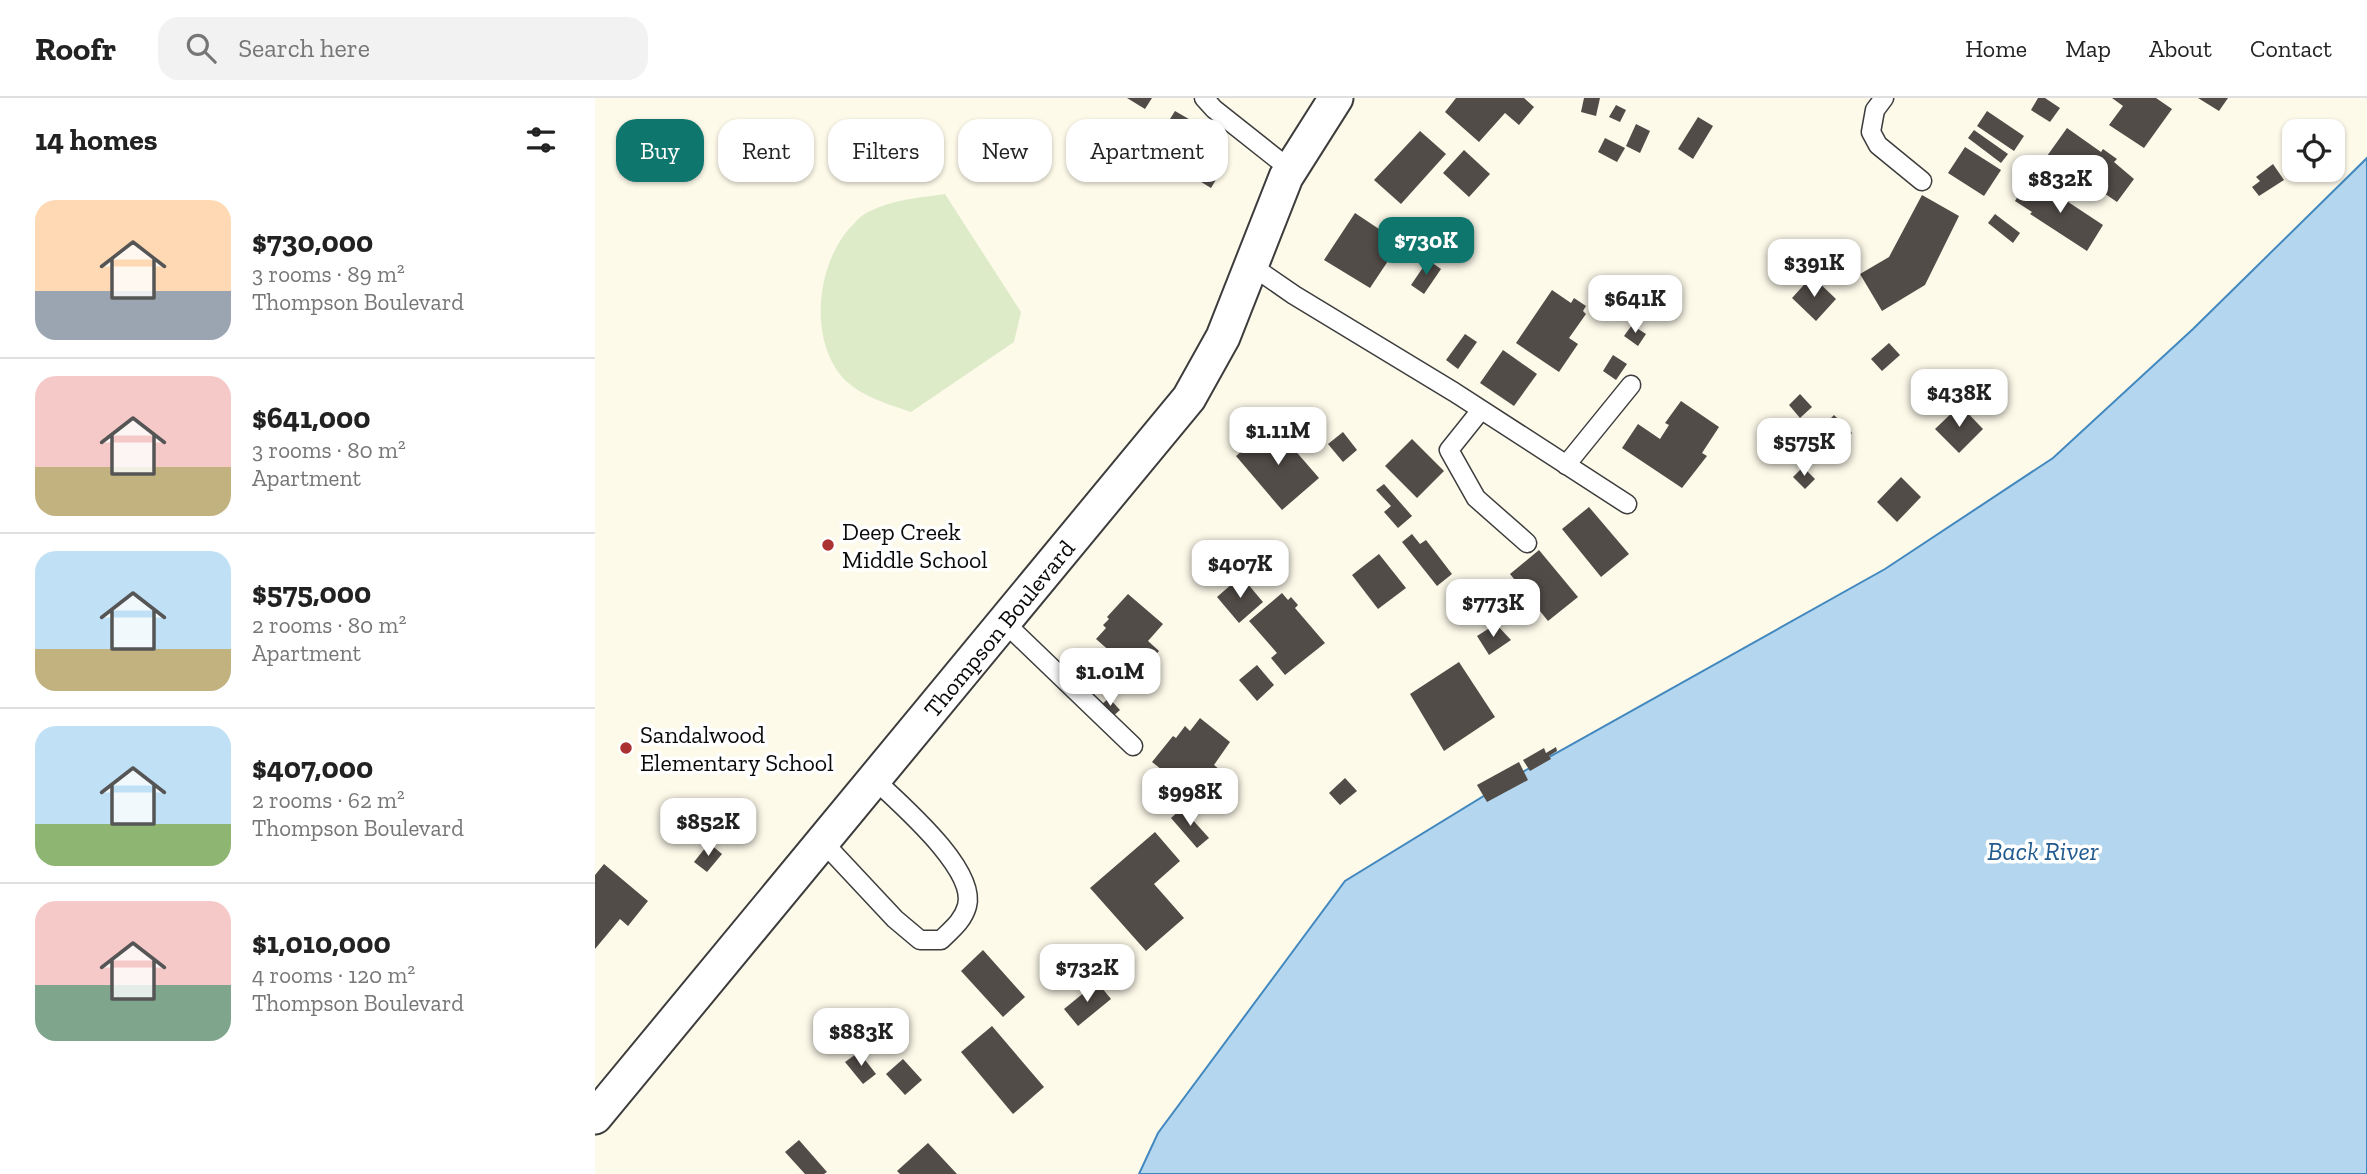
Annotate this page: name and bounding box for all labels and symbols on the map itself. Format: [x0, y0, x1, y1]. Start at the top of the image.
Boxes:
pin: $832K [2011, 156, 2109, 215]
pin: $730K [1377, 218, 1475, 277]
pin: $391K [1765, 240, 1863, 299]
pin: $641K [1586, 275, 1684, 335]
pin: $438K [1910, 370, 2008, 429]
pin: $1.11M [1221, 408, 1335, 467]
pin: $575K [1755, 418, 1853, 478]
place label: Deep Creek Middle School [842, 517, 988, 574]
street label: Thompson Boulevard [917, 534, 1080, 723]
marker: Deep Creek Middle School [820, 537, 836, 553]
pin: $407K [1191, 540, 1289, 600]
pin: $773K [1444, 580, 1542, 639]
pin: $1.01M [1053, 648, 1167, 708]
place label: Sandalwood Elementary School [640, 720, 834, 777]
marker: Sandalwood Elementary School [618, 740, 634, 756]
pin: $998K [1141, 768, 1239, 828]
pin: $852K [659, 798, 757, 858]
water label: Back River [1987, 835, 2099, 867]
pin: $732K [1038, 944, 1136, 1004]
pin: $883K [812, 1009, 910, 1068]

